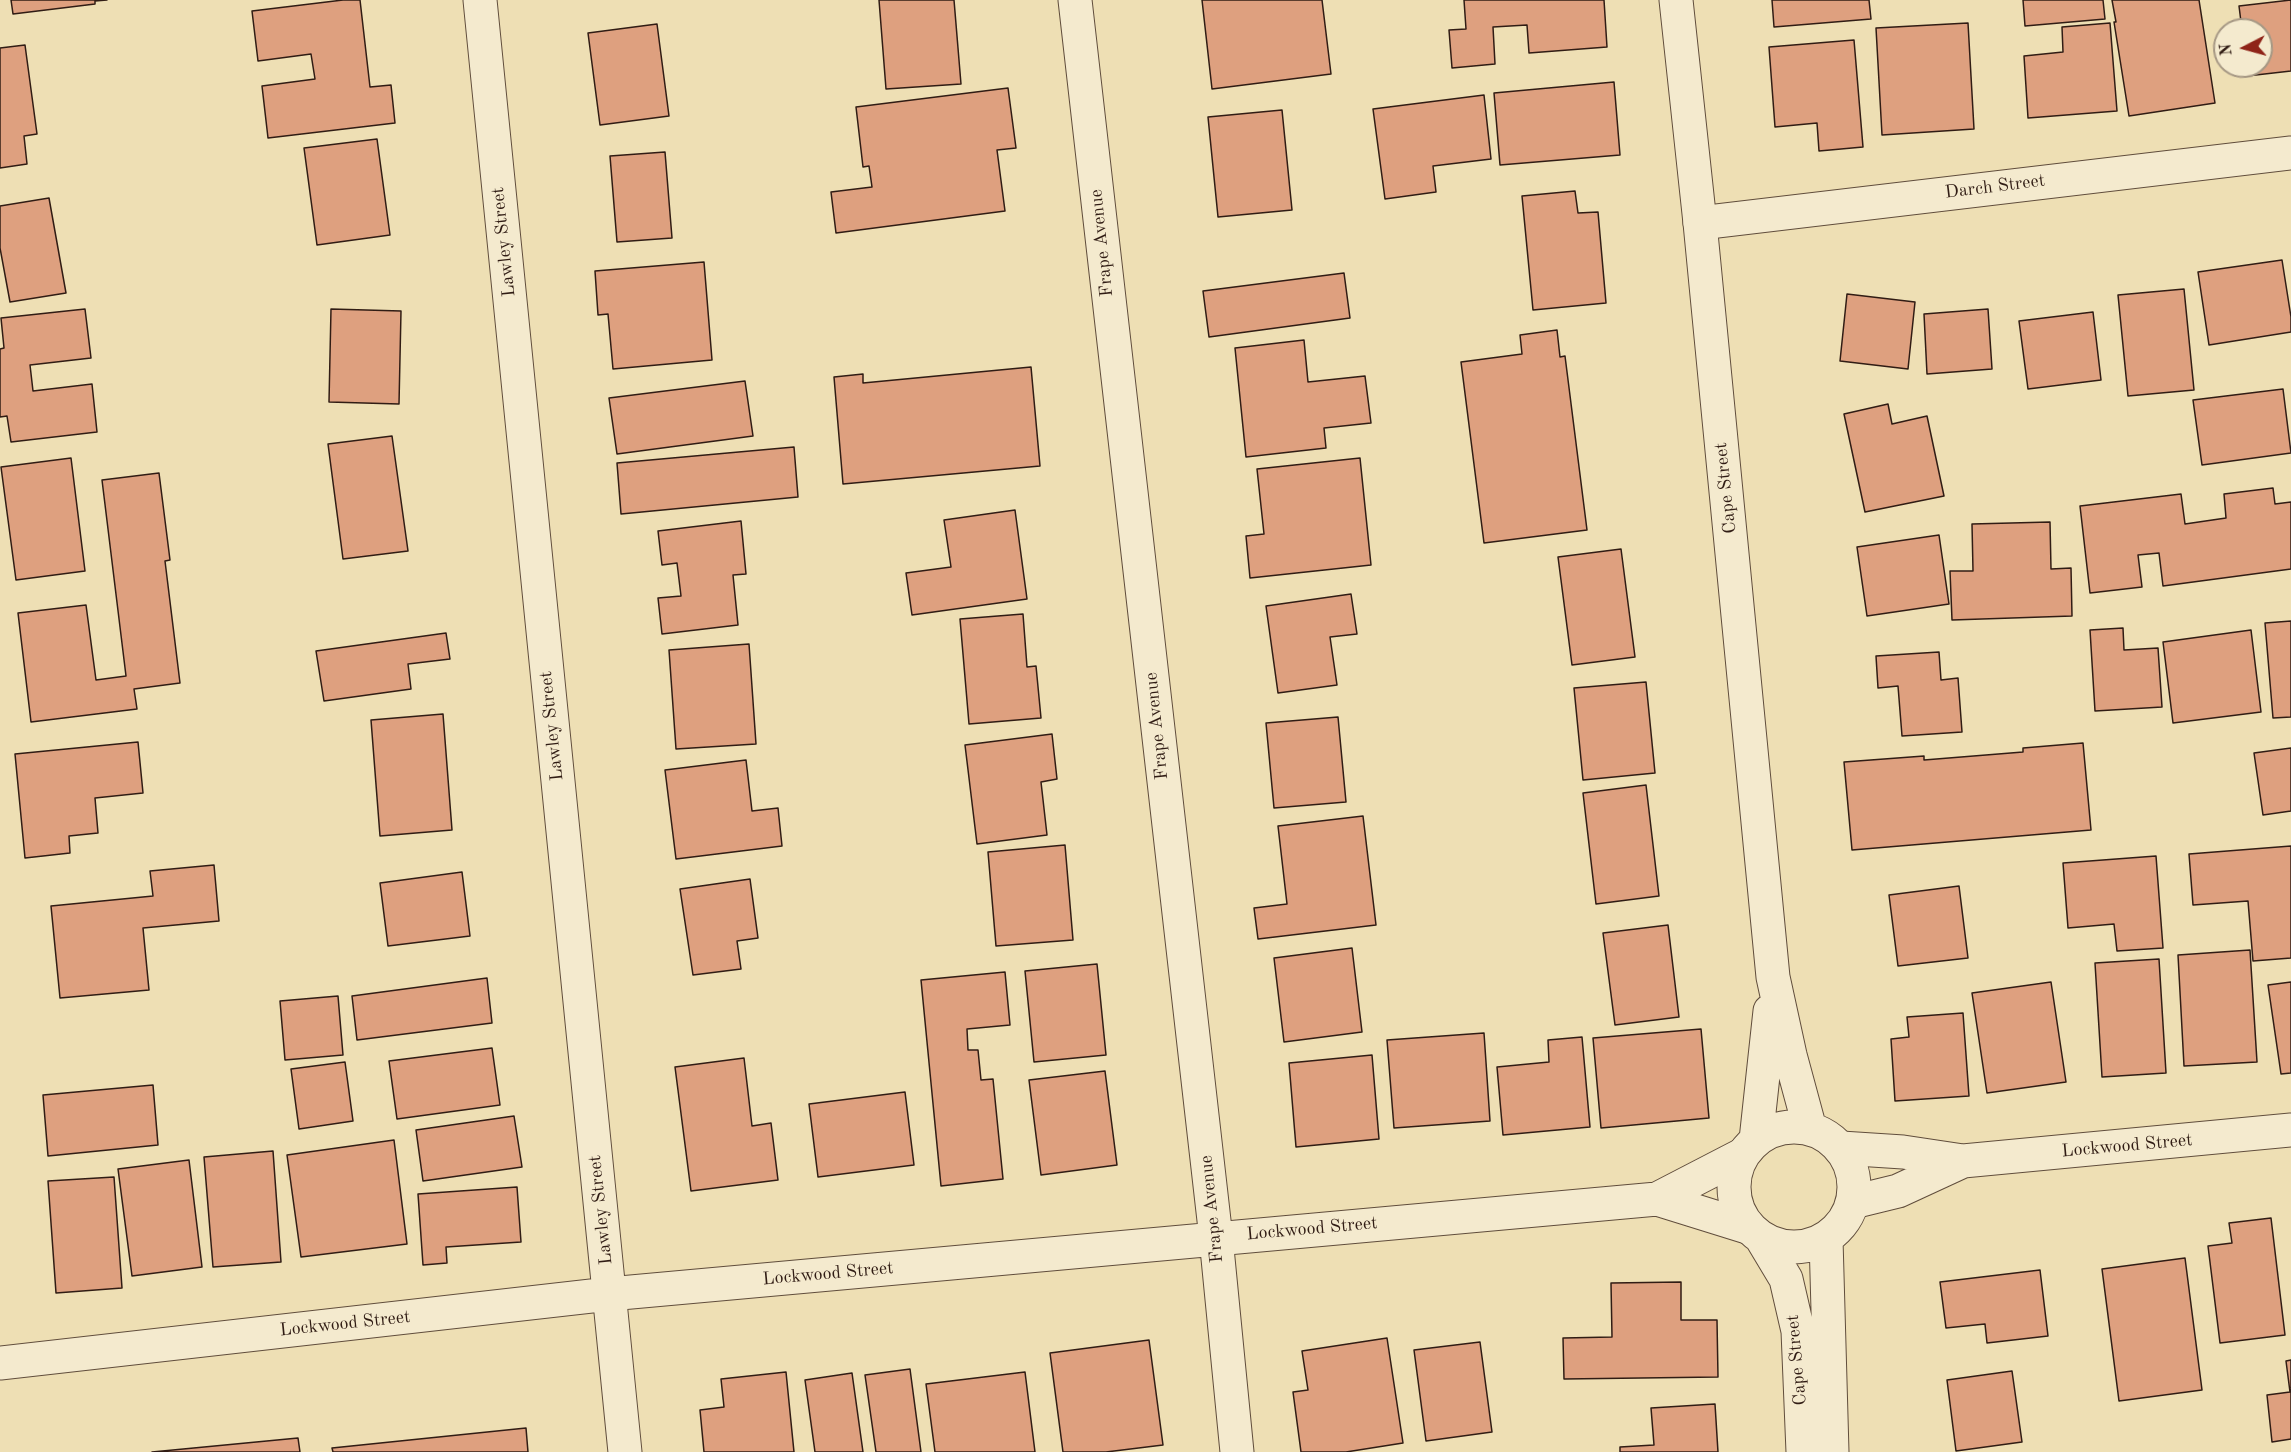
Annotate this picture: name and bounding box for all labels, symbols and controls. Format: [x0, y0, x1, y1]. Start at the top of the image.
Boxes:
north arrow [2213, 18, 2273, 78]
text: N [2218, 43, 2236, 57]
street label: Darch Street [1944, 170, 2046, 204]
street label: Lawley Street [488, 186, 520, 298]
street label: Frape Avenue [1086, 188, 1118, 298]
street label: Cape Street [1710, 441, 1742, 535]
street label: Lawley Street [536, 670, 568, 782]
street label: Frape Avenue [1141, 671, 1173, 781]
street label: Lockwood Street [2061, 1130, 2193, 1162]
street label: Lawley Street [585, 1154, 617, 1266]
street label: Frape Avenue [1196, 1154, 1228, 1264]
street label: Lockwood Street [1246, 1213, 1378, 1245]
street label: Lockwood Street [762, 1258, 894, 1290]
street label: Lockwood Street [279, 1306, 411, 1342]
street label: Cape Street [1782, 1314, 1812, 1406]

